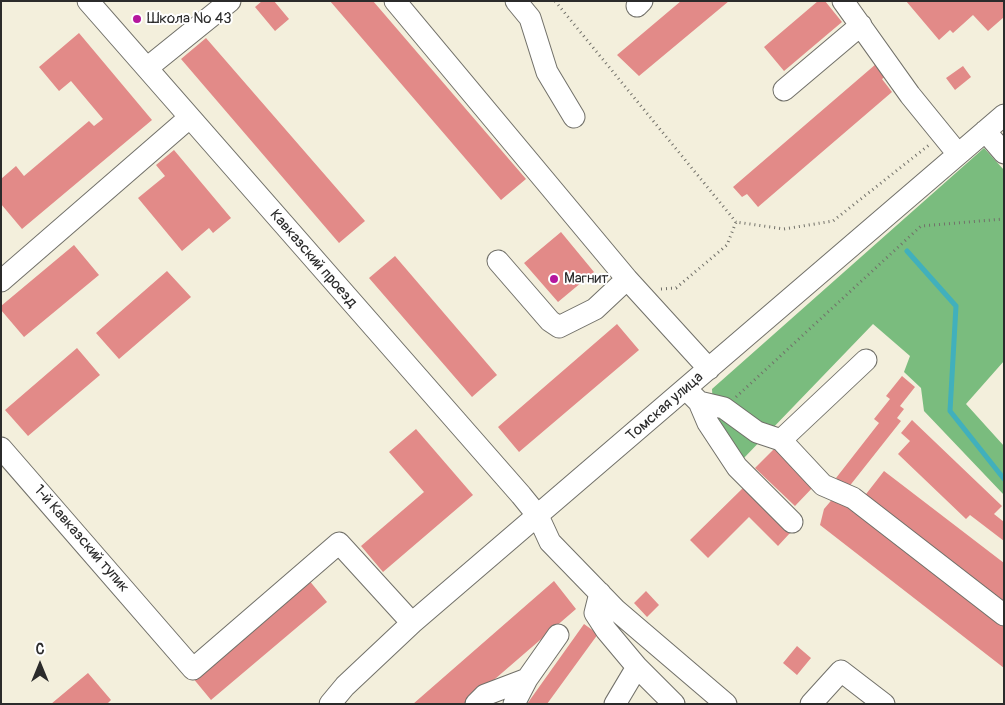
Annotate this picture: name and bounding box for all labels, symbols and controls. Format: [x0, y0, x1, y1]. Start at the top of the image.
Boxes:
place label: Школа № 43 [147, 10, 232, 28]
marker: Школа № 43 [131, 13, 143, 25]
street label: Кавказский проезд [266, 206, 360, 312]
place label: Магнит [564, 270, 609, 288]
marker: Магнит [548, 273, 560, 285]
street label: Томская улица [623, 369, 707, 445]
street label: 1-й Кавказский тупик [30, 482, 132, 596]
north arrow [15, 640, 65, 690]
text: С [36, 641, 44, 658]

